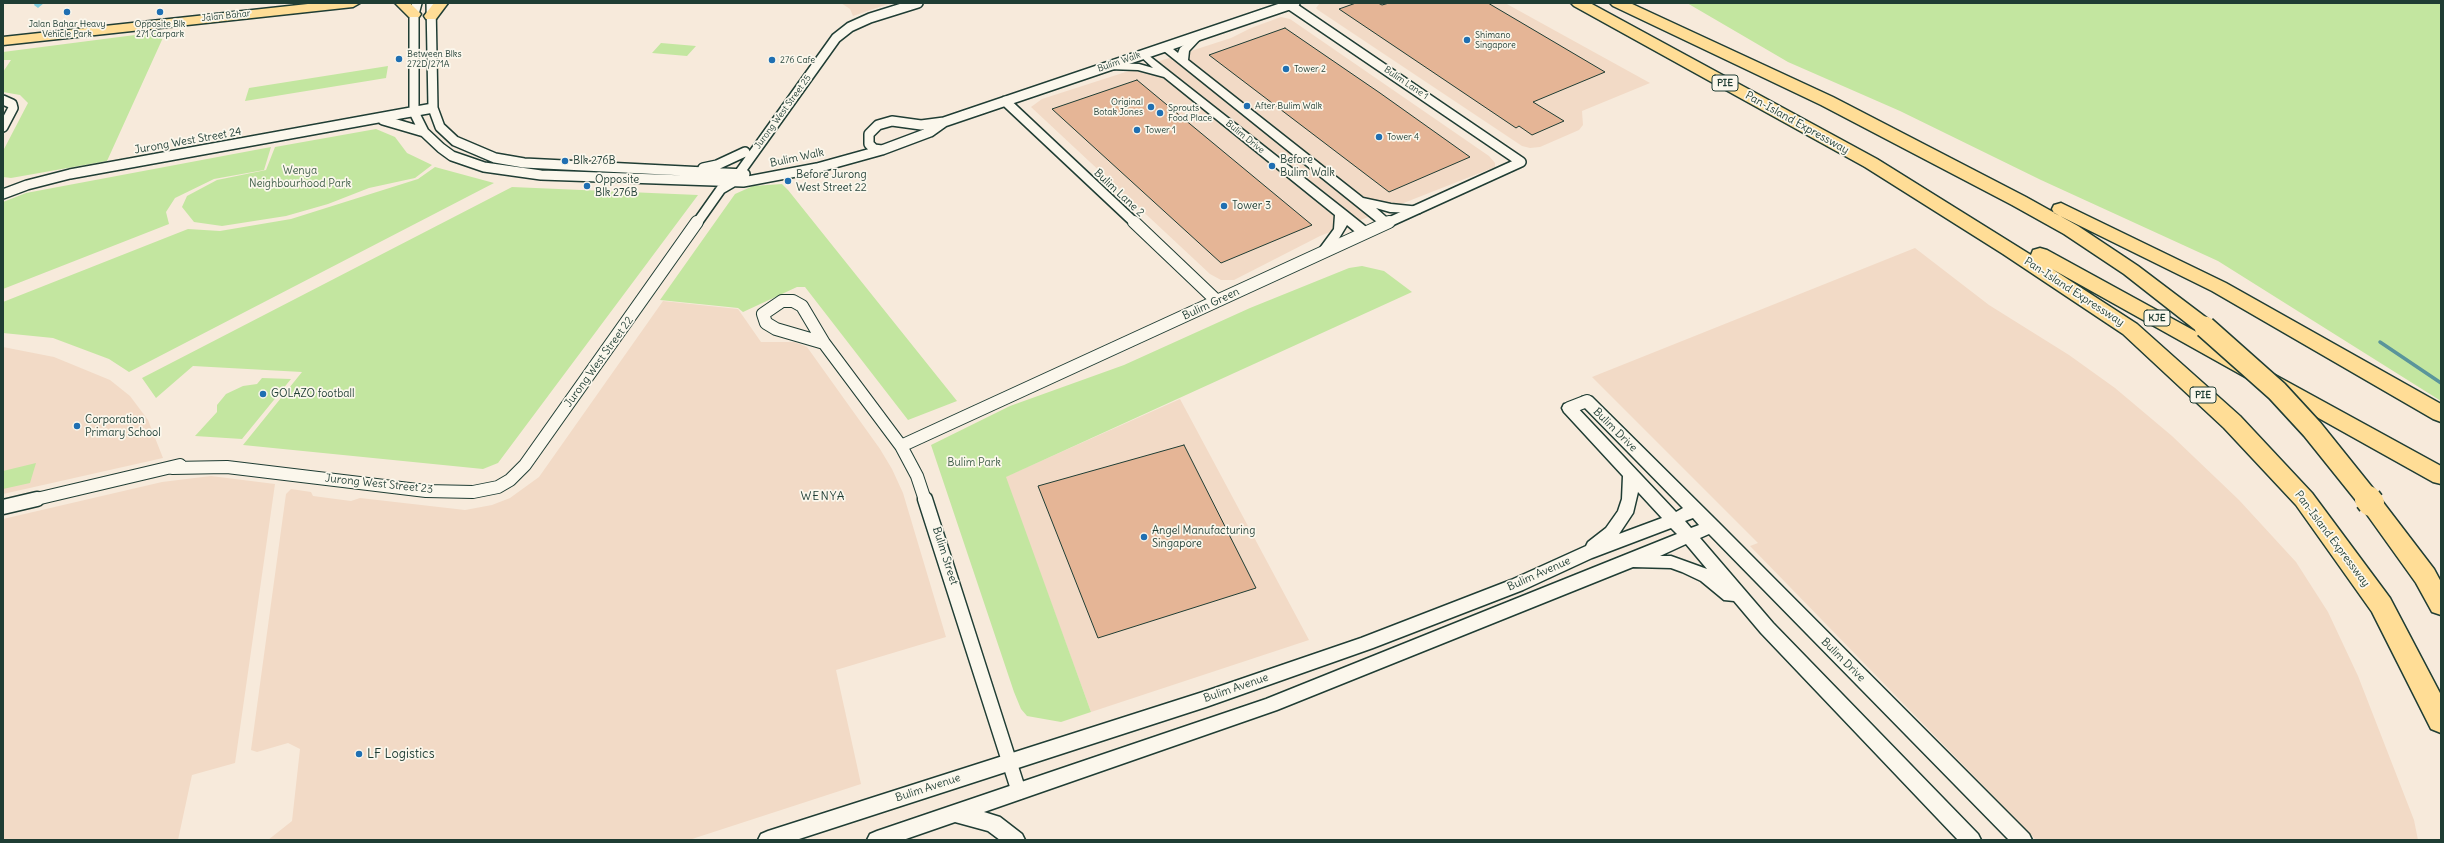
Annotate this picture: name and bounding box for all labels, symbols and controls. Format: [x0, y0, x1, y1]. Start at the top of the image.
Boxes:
marker: Jalan Bahar Heavy Vehicle Park [62, 7, 72, 17]
marker: Opposite Blk 271 Carpark [155, 7, 165, 17]
street label: Jalan Bahar [201, 8, 251, 24]
place label: Jalan Bahar Heavy Vehicle Park [28, 19, 106, 40]
place label: Opposite Blk 271 Carpark [135, 19, 185, 40]
place label: Shimano Singapore [1475, 30, 1516, 51]
marker: Shimano Singapore [1462, 35, 1472, 45]
place label: Between Blks 272D/271A [407, 49, 462, 70]
street label: Bulim Walk [1096, 50, 1142, 74]
marker: Between Blks 272D/271A [394, 54, 404, 64]
marker: 276 Cafe [767, 55, 777, 65]
place label: 276 Cafe [780, 55, 815, 65]
marker: Tower 2 [1281, 64, 1291, 74]
place label: Tower 2 [1294, 64, 1326, 74]
street label: Bulim Lane 1 [1382, 64, 1430, 102]
street label: Jurong West Street 25 [752, 73, 814, 151]
road number: PIE [1712, 75, 1738, 91]
street label: Pan-Island Expressway [1743, 89, 1851, 157]
place label: Original Botak Jones [1093, 97, 1143, 118]
marker: After Bulim Walk [1242, 101, 1252, 111]
place label: After Bulim Walk [1255, 101, 1322, 111]
marker: Original Botak Jones [1146, 102, 1156, 112]
place label: Sprouts Food Place [1168, 103, 1212, 124]
marker: Sprouts Food Place [1155, 108, 1165, 118]
street label: Bulim Drive [1224, 118, 1266, 156]
street label: Jurong West Street 24 [133, 125, 243, 157]
marker: Tower 1 [1132, 125, 1142, 135]
place label: Tower 1 [1145, 125, 1175, 135]
marker: Tower 4 [1374, 132, 1384, 142]
place label: Tower 4 [1387, 132, 1419, 142]
street label: Bulim Walk [769, 146, 825, 170]
place label: Before Bulim Walk [1280, 153, 1335, 179]
place label: Blk 276B [573, 154, 616, 168]
marker: Blk 276B [560, 156, 570, 166]
marker: Before Bulim Walk [1267, 161, 1277, 171]
park label: Wenya Neighbourhood Park [249, 164, 351, 190]
street label: Bulim Lane 2 [1091, 166, 1147, 220]
place label: Before Jurong West Street 22 [796, 168, 867, 194]
place label: Opposite Blk 276B [595, 173, 639, 199]
marker: Before Jurong West Street 22 [783, 176, 793, 186]
marker: Opposite Blk 276B [582, 181, 592, 191]
place label: Tower 3 [1232, 199, 1271, 213]
marker: Tower 3 [1219, 201, 1229, 211]
street label: Pan-Island Expressway [2022, 255, 2126, 329]
street label: Bulim Green [1181, 285, 1241, 323]
road number: KJE [2144, 310, 2170, 326]
street label: Jurong West Street 22 [562, 314, 636, 410]
place label: GOLAZO football [271, 387, 354, 401]
road number: PIE [2190, 387, 2216, 403]
marker: GOLAZO football [258, 389, 268, 399]
street label: Bulim Drive [1590, 405, 1640, 455]
place label: Corporation Primary School [85, 413, 161, 439]
marker: Corporation Primary School [72, 421, 82, 431]
park label: Bulim Park [947, 456, 1001, 470]
street label: Jurong West Street 23 [324, 472, 434, 496]
street label: Pan-Island Expressway [2292, 488, 2372, 590]
district label: WENYA [800, 490, 846, 504]
place label: Angel Manufacturing Singapore [1152, 524, 1255, 550]
street label: Bulim Street [929, 525, 961, 587]
marker: Angel Manufacturing Singapore [1139, 532, 1149, 542]
street label: Bulim Avenue [1505, 554, 1573, 594]
street label: Bulim Drive [1818, 635, 1868, 685]
street label: Bulim Avenue [1202, 671, 1270, 705]
place label: LF Logistics [367, 746, 435, 762]
marker: LF Logistics [354, 749, 364, 759]
street label: Bulim Avenue [894, 771, 962, 805]

